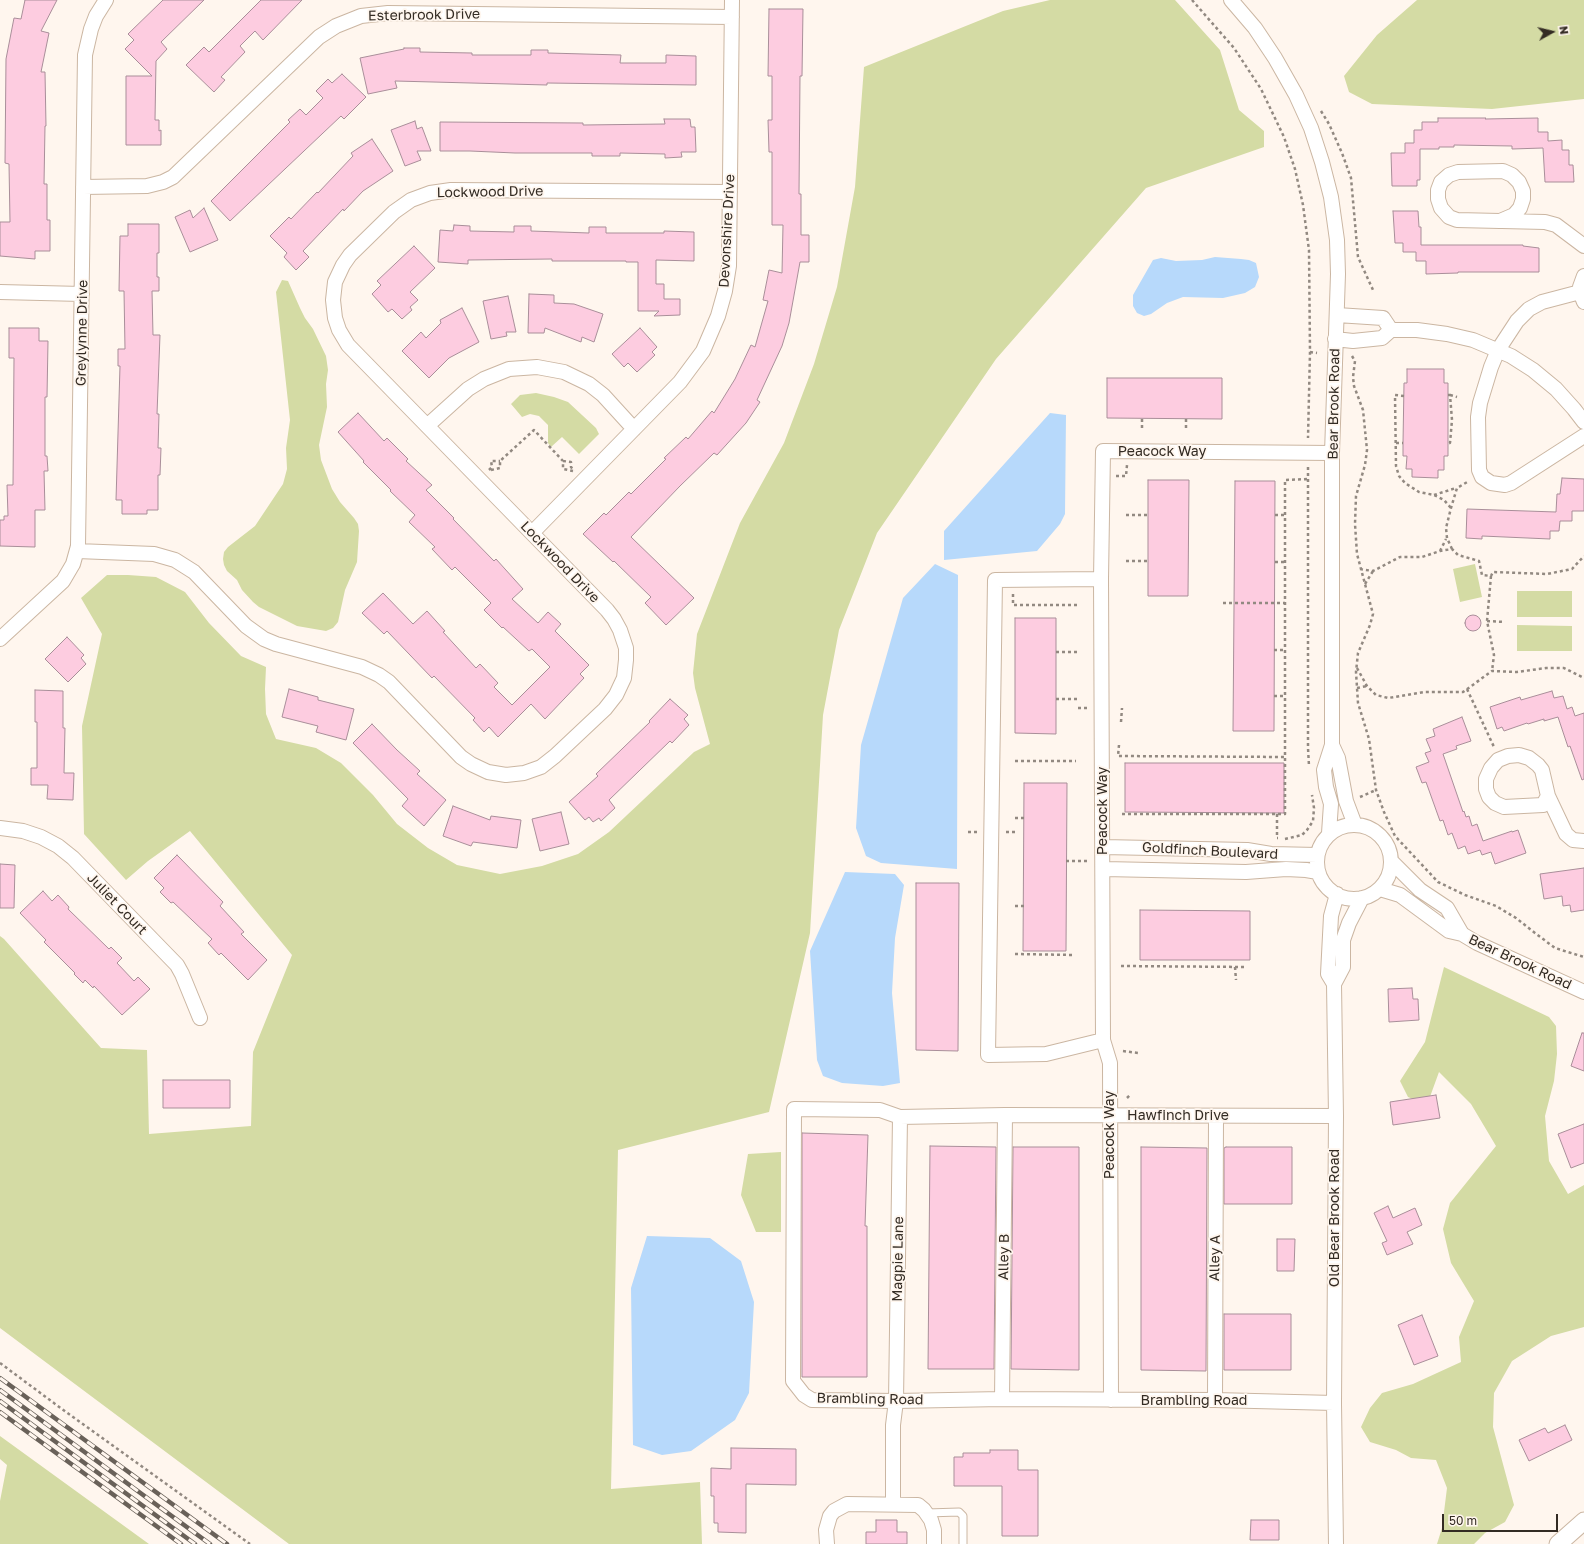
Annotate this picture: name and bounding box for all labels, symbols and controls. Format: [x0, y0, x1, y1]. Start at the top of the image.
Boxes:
street label: Esterbrook Drive [368, 6, 480, 24]
north arrow [1532, 12, 1572, 52]
text: N [1557, 25, 1571, 35]
street label: Devonshire Drive [716, 174, 738, 288]
street label: Lockwood Drive [437, 183, 543, 201]
street label: Greylynne Drive [73, 280, 91, 386]
street label: Bear Brook Road [1325, 348, 1343, 460]
street label: Peacock Way [1118, 444, 1206, 460]
street label: Lockwood Drive [517, 518, 603, 606]
street label: Peacock Way [1095, 767, 1111, 855]
street label: Goldfinch Boulevard [1142, 839, 1278, 863]
street label: Juliet Court [83, 870, 151, 938]
street label: Bear Brook Road [1466, 931, 1574, 993]
street label: Peacock Way [1102, 1091, 1118, 1179]
street label: Hawfinch Drive [1127, 1108, 1229, 1124]
street label: Old Bear Brook Road [1327, 1149, 1343, 1287]
street label: Magpie Lane [889, 1216, 907, 1302]
street label: Alley B [995, 1234, 1013, 1280]
street label: Alley A [1206, 1235, 1224, 1281]
street label: Brambling Road [816, 1390, 924, 1408]
street label: Brambling Road [1141, 1393, 1247, 1409]
scale bar [1444, 1506, 1560, 1532]
text: 50 m [1449, 1513, 1477, 1528]

